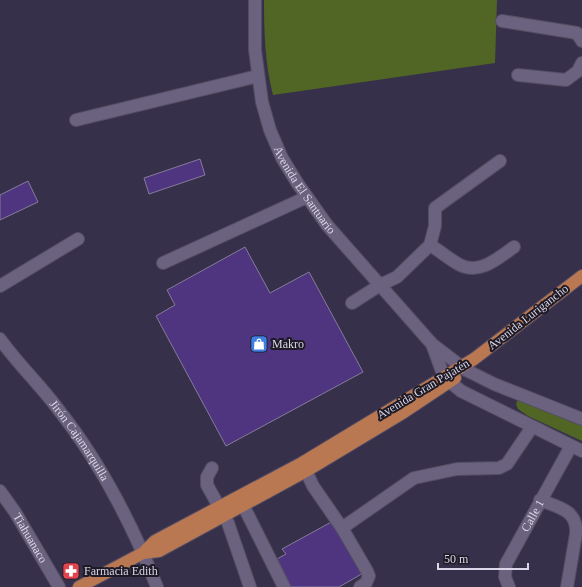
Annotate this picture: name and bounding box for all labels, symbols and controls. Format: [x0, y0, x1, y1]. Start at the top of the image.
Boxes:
street label: Avenida El Santuario [271, 144, 339, 237]
street label: Avenida Lurigancho [485, 281, 571, 353]
shop icon: Makro [249, 334, 269, 354]
place label: Makro [272, 337, 304, 351]
street label: Avenida Gran Pajatén [374, 356, 472, 422]
street label: Jirón Cajamarquilla [47, 397, 112, 484]
street label: Calle 1 [518, 497, 547, 534]
street label: Tiahuanaco [10, 511, 50, 566]
scale bar [438, 545, 528, 571]
text: 50 m [444, 552, 469, 566]
pharmacy icon: Farmacia Edith [61, 561, 81, 581]
place label: Farmacia Edith [84, 564, 158, 578]

